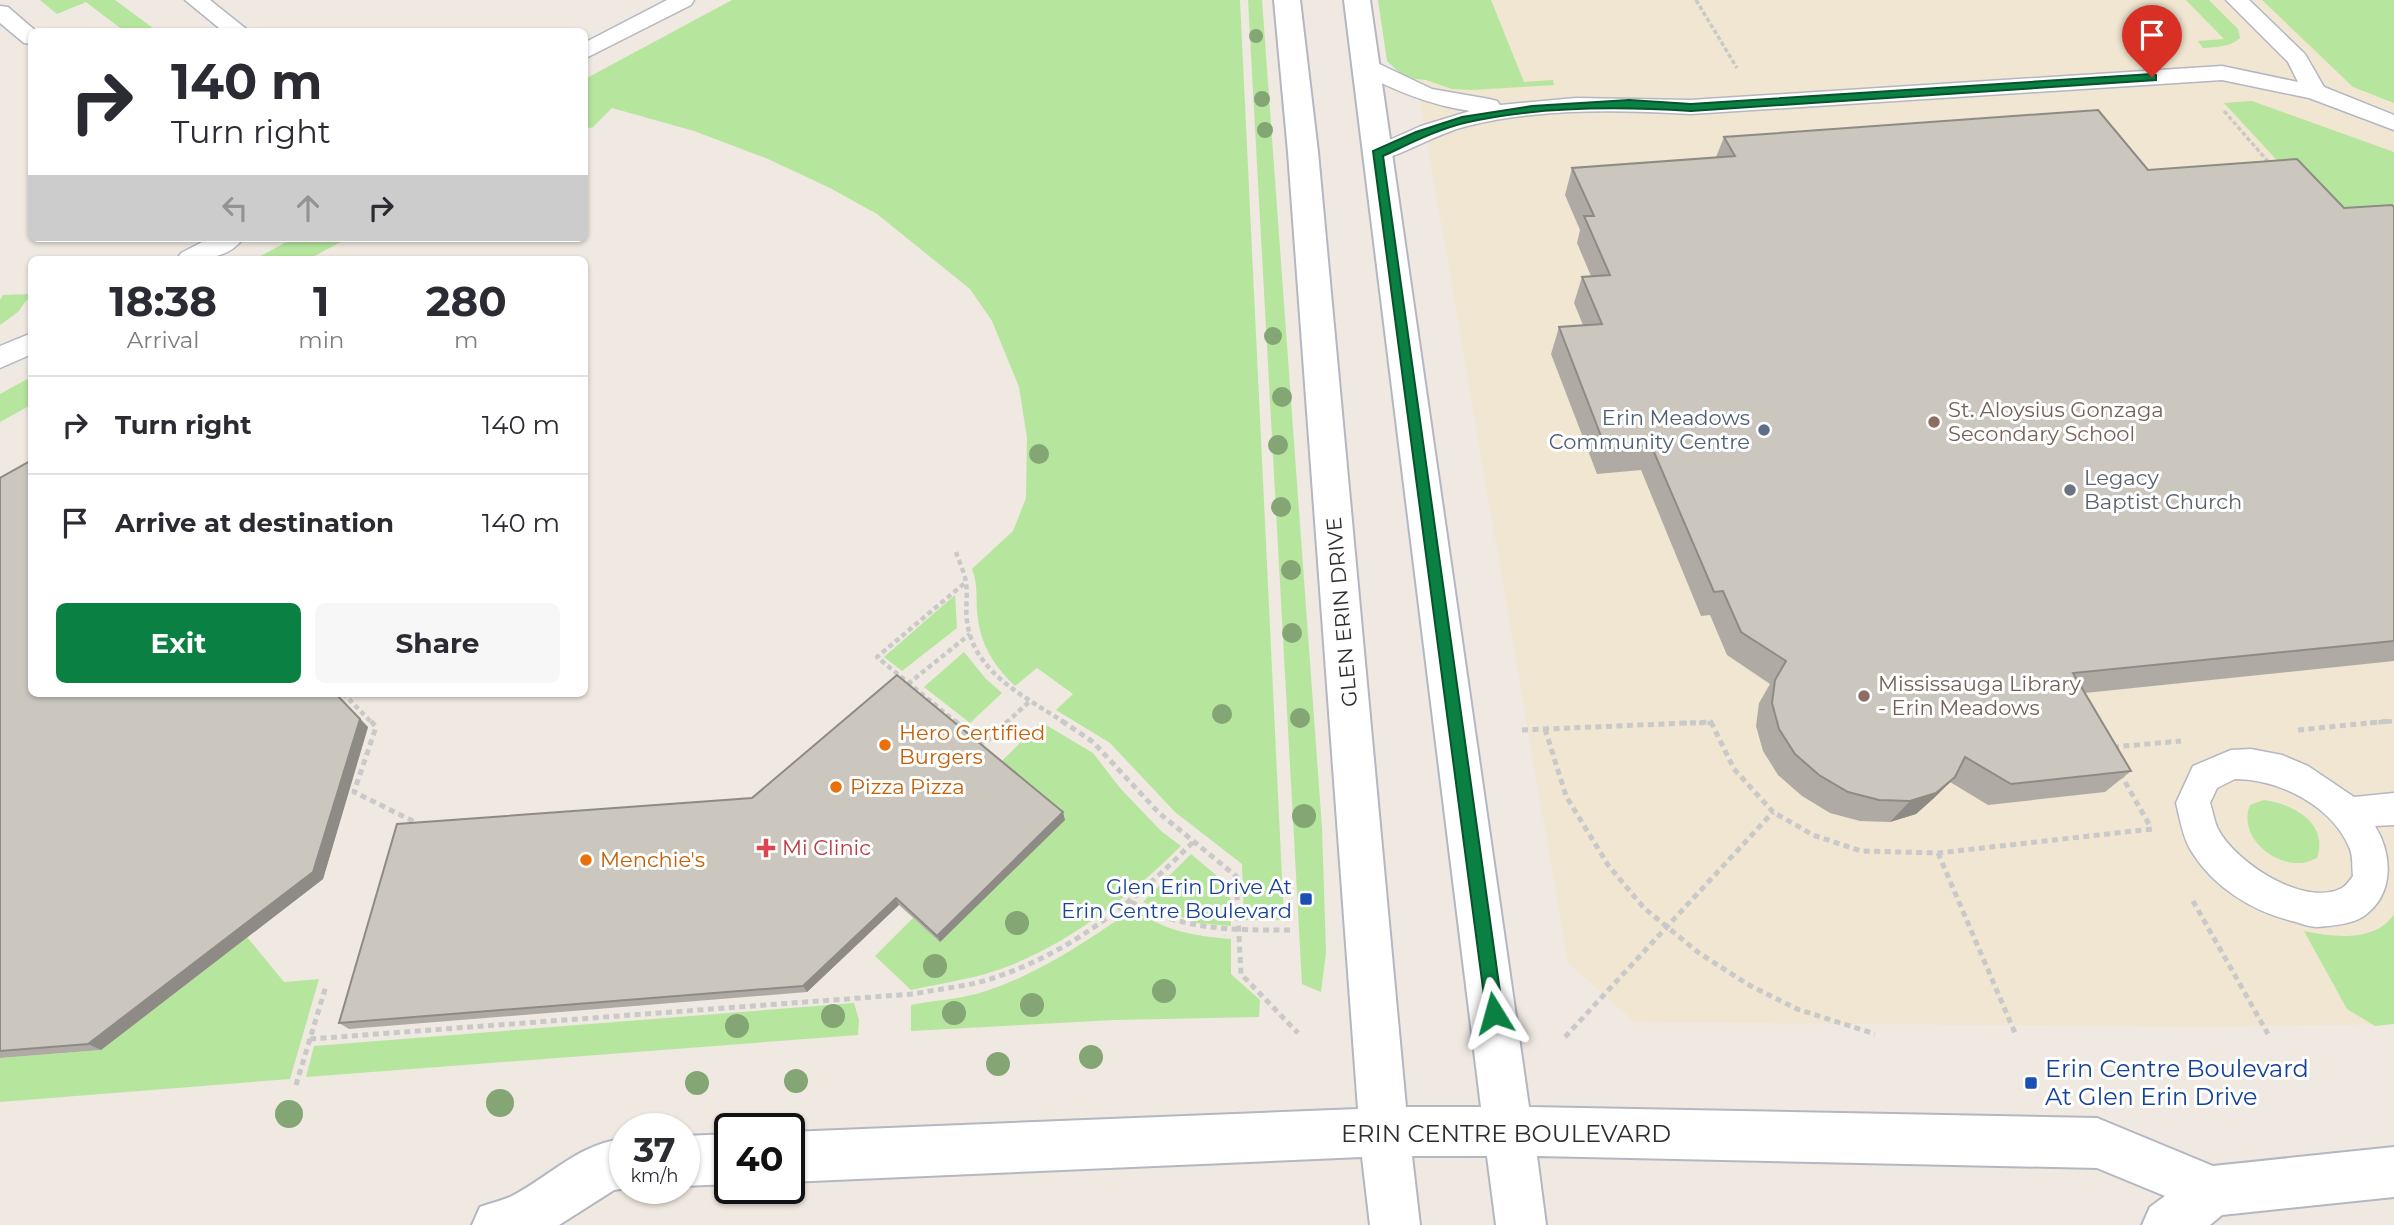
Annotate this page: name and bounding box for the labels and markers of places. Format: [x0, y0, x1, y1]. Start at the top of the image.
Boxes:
pin [2122, 5, 2182, 77]
place label: St. Aloysius Gonzaga Secondary School [1948, 397, 2164, 446]
place label: Erin Meadows Community Centre [1549, 405, 1750, 454]
marker: St. Aloysius Gonzaga Secondary School [1926, 414, 1942, 430]
marker: Erin Meadows Community Centre [1756, 422, 1772, 438]
place label: Legacy Baptist Church [2084, 465, 2242, 514]
marker: Legacy Baptist Church [2062, 482, 2078, 498]
place label: Mississauga Library - Erin Meadows [1878, 671, 2082, 720]
marker: Mississauga Library - Erin Meadows [1856, 688, 1872, 704]
place label: Hero Certified Burgers [899, 720, 1045, 769]
marker: Hero Certified Burgers [877, 737, 893, 753]
place label: Pizza Pizza [850, 774, 965, 799]
marker: Pizza Pizza [828, 779, 844, 795]
place label: Mi Clinic [782, 835, 871, 860]
marker: Mi Clinic [756, 838, 776, 858]
place label: Menchie's [600, 847, 705, 872]
marker: Menchie's [578, 852, 594, 868]
place label: Glen Erin Drive At Erin Centre Boulevard [1061, 874, 1292, 923]
marker: Glen Erin Drive At Erin Centre Boulevard [1298, 891, 1314, 907]
place label: Erin Centre Boulevard At Glen Erin Drive [2045, 1054, 2309, 1111]
marker: Erin Centre Boulevard At Glen Erin Drive [2023, 1075, 2039, 1091]

